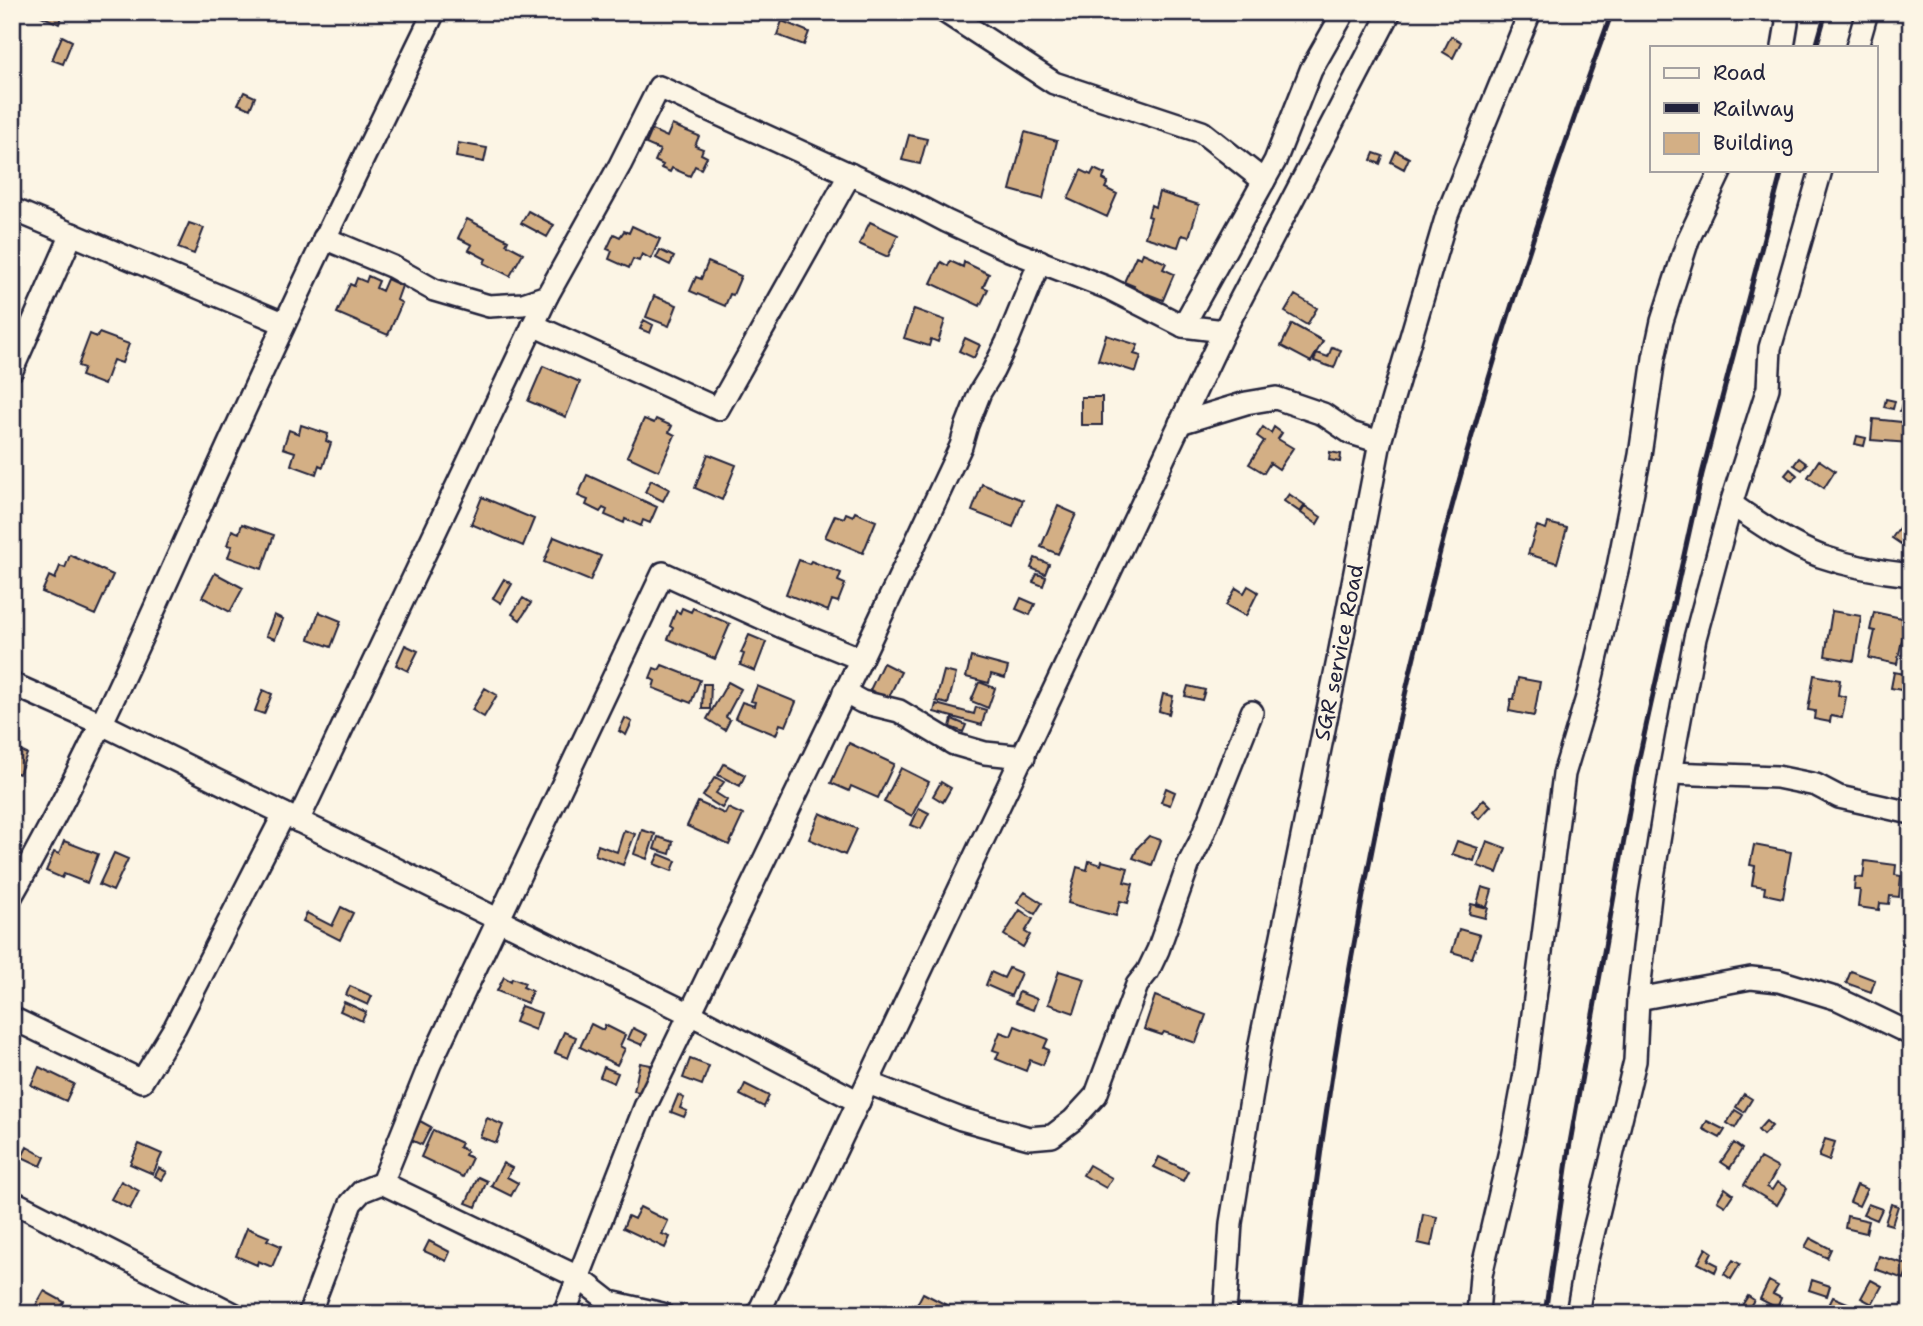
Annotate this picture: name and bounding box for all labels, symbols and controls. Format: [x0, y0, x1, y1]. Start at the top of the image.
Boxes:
legend [1650, 46, 1878, 172]
text: Road [1713, 59, 1766, 87]
text: Railway [1713, 95, 1795, 123]
text: Building [1713, 129, 1793, 157]
street label: SGR service Road [1308, 562, 1370, 743]

